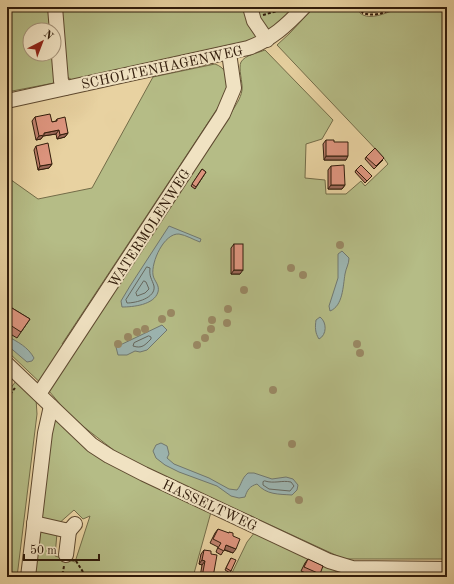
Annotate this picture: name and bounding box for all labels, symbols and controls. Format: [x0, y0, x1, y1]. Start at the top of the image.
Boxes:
north arrow [22, 22, 62, 62]
text: N [41, 29, 55, 43]
street label: SCHOLTENHAGENWEG [80, 44, 244, 92]
street label: WATERMOLENWEG [106, 167, 193, 290]
street label: HASSELTWEG [160, 478, 259, 534]
scale bar [24, 536, 99, 562]
text: 50 m [30, 544, 57, 557]

